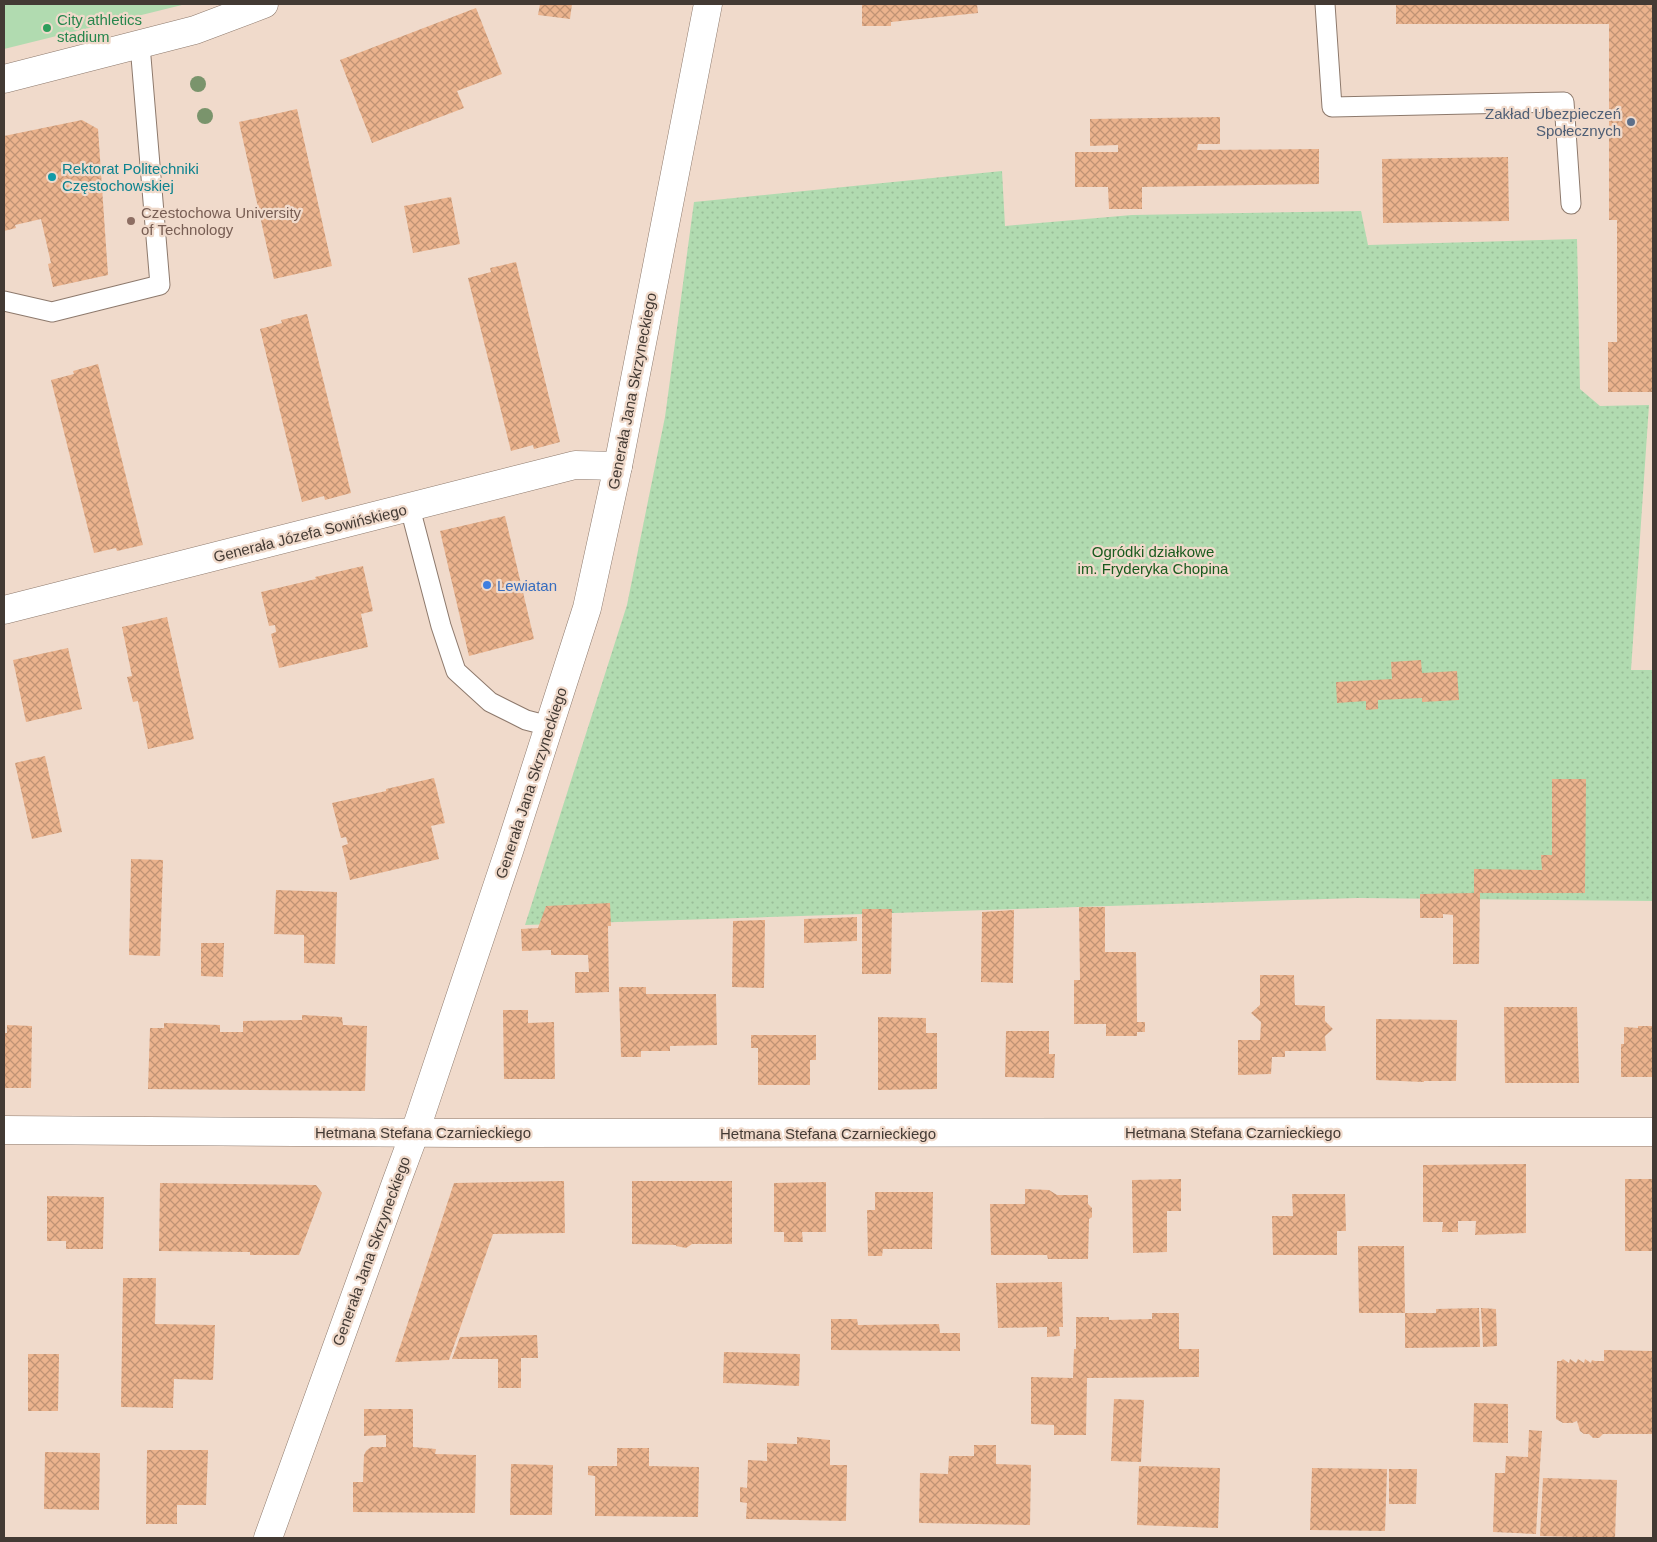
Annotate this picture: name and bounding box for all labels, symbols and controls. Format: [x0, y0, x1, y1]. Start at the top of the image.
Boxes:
place label: City athletics stadium [57, 11, 142, 45]
marker: City athletics stadium [41, 22, 53, 34]
place label: Zakład Ubezpieczeń Społecznych [1485, 105, 1621, 139]
marker: Zakład Ubezpieczeń Społecznych [1625, 116, 1637, 128]
place label: Rektorat Politechniki Częstochowskiej [62, 160, 199, 194]
marker: Rektorat Politechniki Częstochowskiej [46, 171, 58, 183]
place label: Czestochowa University of Technology [141, 204, 302, 238]
marker: Czestochowa University of Technology [125, 215, 137, 227]
street label: Generała Jana Skrzyneckiego [605, 291, 659, 491]
street label: Generała Józefa Sowińskiego [212, 501, 408, 565]
park label: Ogródki działkowe im. Fryderyka Chopina [1078, 543, 1229, 577]
place label: Lewiatan [497, 577, 557, 594]
marker: Lewiatan [481, 579, 493, 591]
street label: Generała Jana Skrzyneckiego [492, 685, 570, 881]
street label: Hetmana Stefana Czarnieckiego [315, 1124, 531, 1141]
street label: Hetmana Stefana Czarnieckiego [1125, 1124, 1341, 1141]
street label: Hetmana Stefana Czarnieckiego [720, 1125, 936, 1142]
street label: Generała Jana Skrzyneckiego [329, 1154, 413, 1348]

